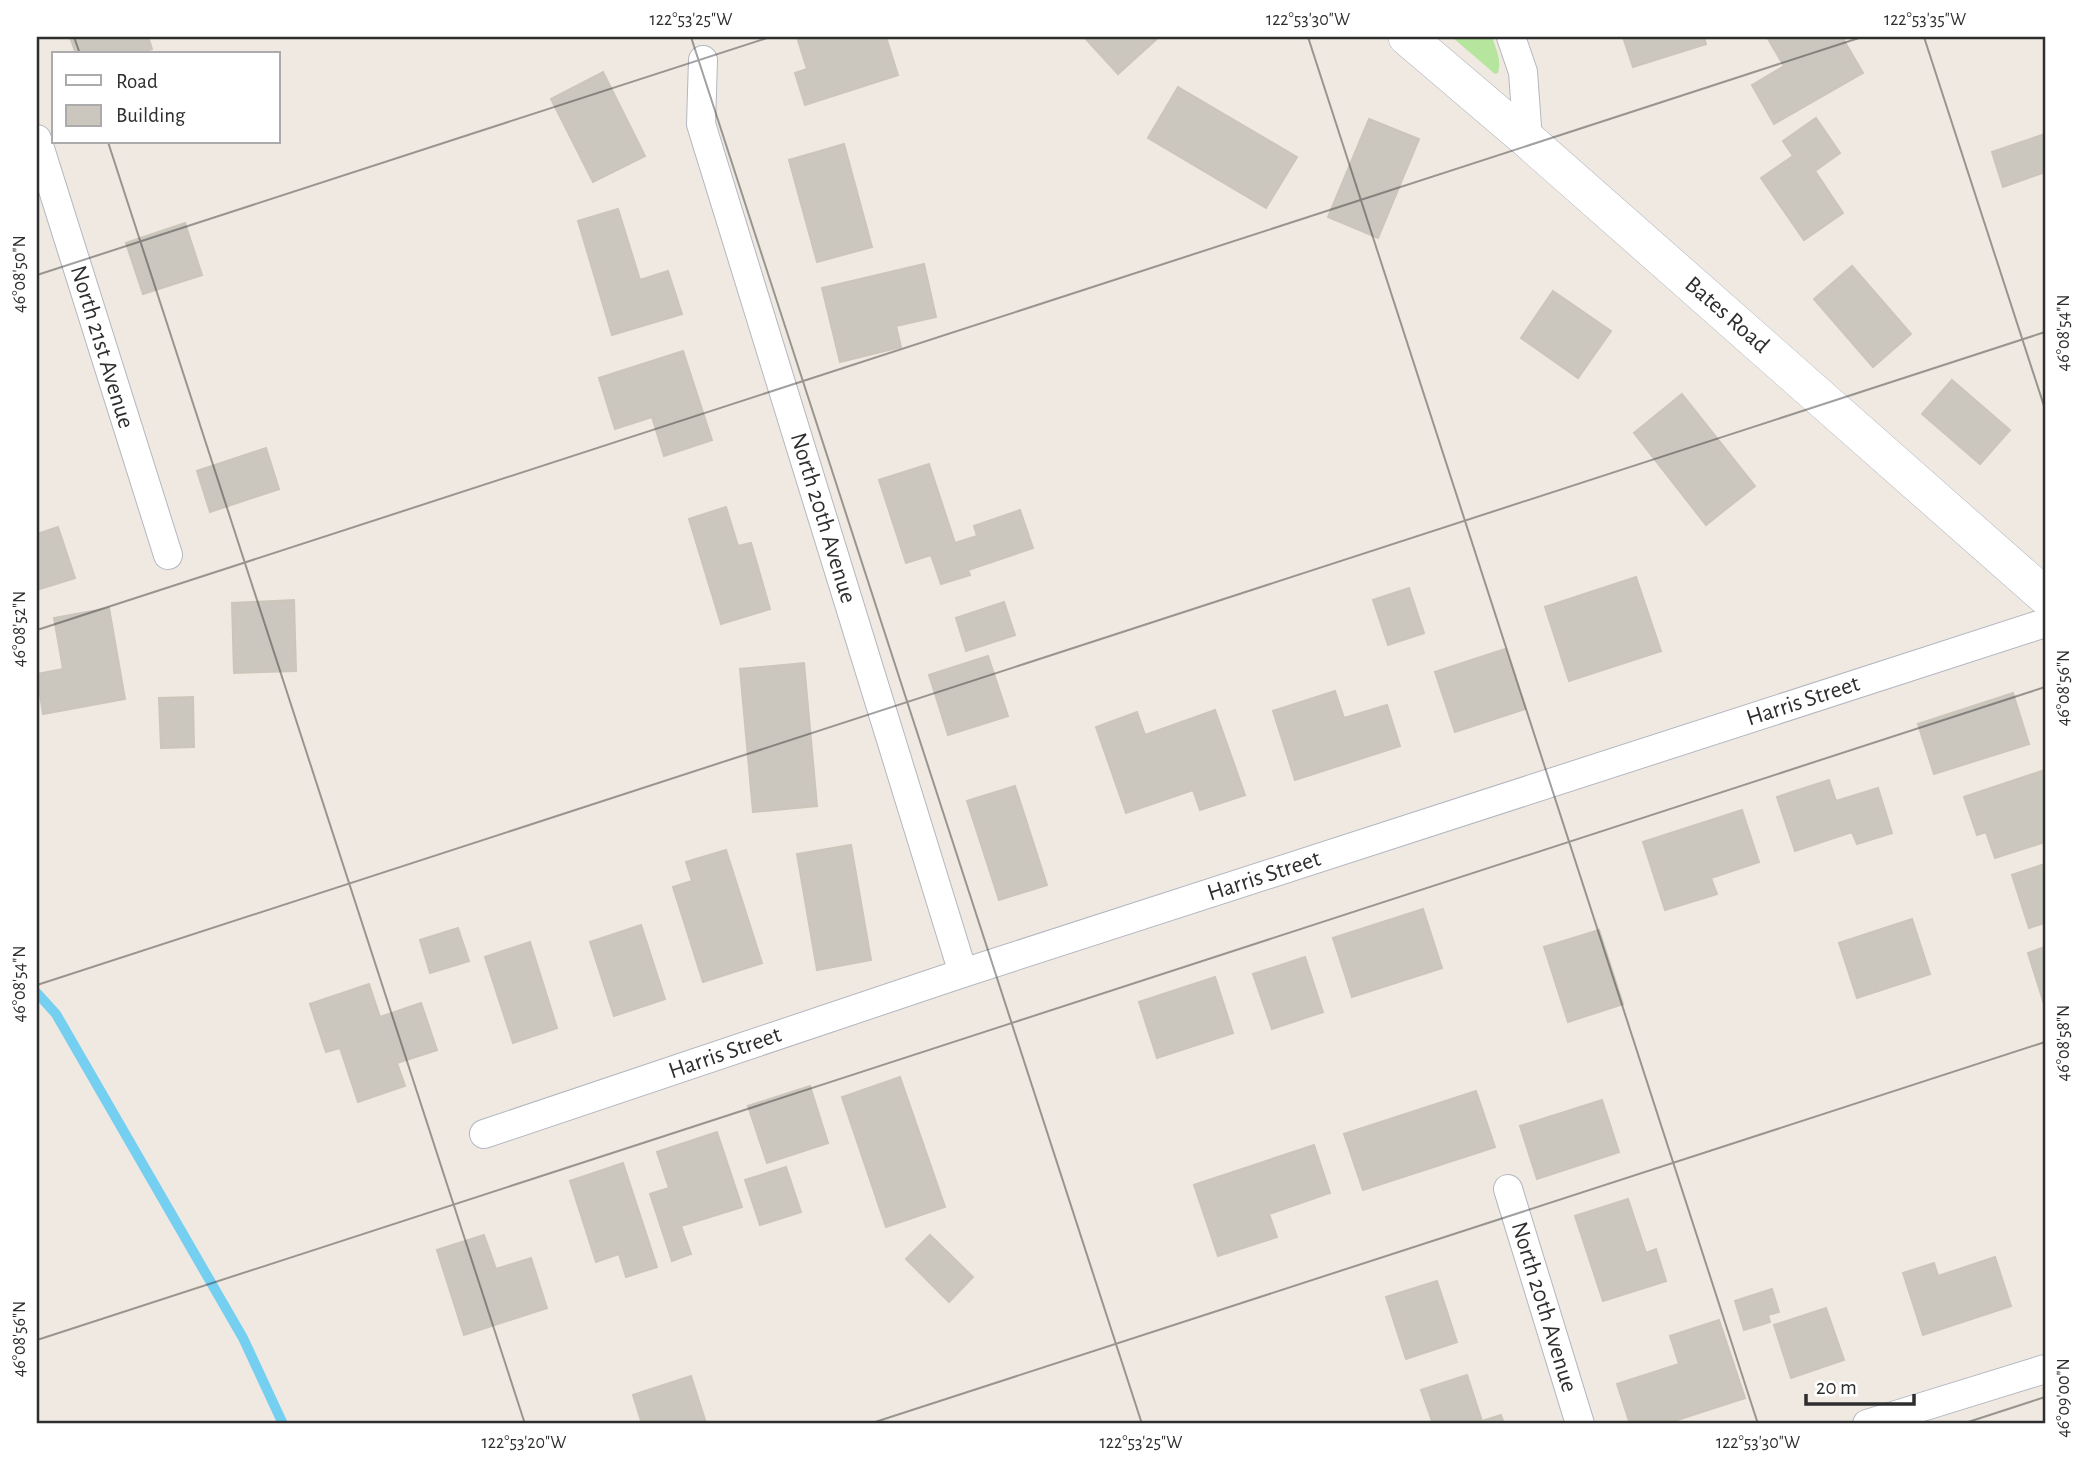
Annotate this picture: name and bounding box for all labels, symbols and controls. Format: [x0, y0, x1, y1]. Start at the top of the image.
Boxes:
text: 122°53'25"W [650, 11, 732, 29]
text: 122°53'30"W [1266, 11, 1350, 29]
text: 122°53'35"W [1884, 11, 1966, 29]
legend [52, 52, 280, 144]
text: Road [116, 71, 158, 92]
text: Building [116, 105, 186, 126]
text: 46°08'50"N [11, 235, 29, 313]
street label: North 21st Avenue [66, 263, 138, 431]
street label: Bates Road [1680, 272, 1774, 358]
text: 46°08'54"N [2055, 295, 2073, 371]
street label: North 20th Avenue [786, 430, 860, 606]
text: 46°08'52"N [11, 591, 29, 667]
text: 46°08'56"N [2055, 650, 2073, 726]
street label: Harris Street [1743, 671, 1863, 731]
street label: Harris Street [1204, 846, 1324, 906]
text: 46°08'54"N [11, 946, 29, 1022]
text: 46°08'58"N [2055, 1005, 2073, 1081]
street label: Harris Street [666, 1022, 785, 1083]
street label: North 20th Avenue [1507, 1219, 1581, 1395]
text: 46°08'56"N [11, 1301, 29, 1377]
text: 46°09'00"N [2055, 1358, 2073, 1438]
scale bar [1806, 1363, 1914, 1407]
text: 20 m [1816, 1377, 1857, 1398]
text: 122°53'20"W [482, 1434, 566, 1452]
text: 122°53'25"W [1100, 1434, 1182, 1452]
text: 122°53'30"W [1716, 1434, 1800, 1452]

